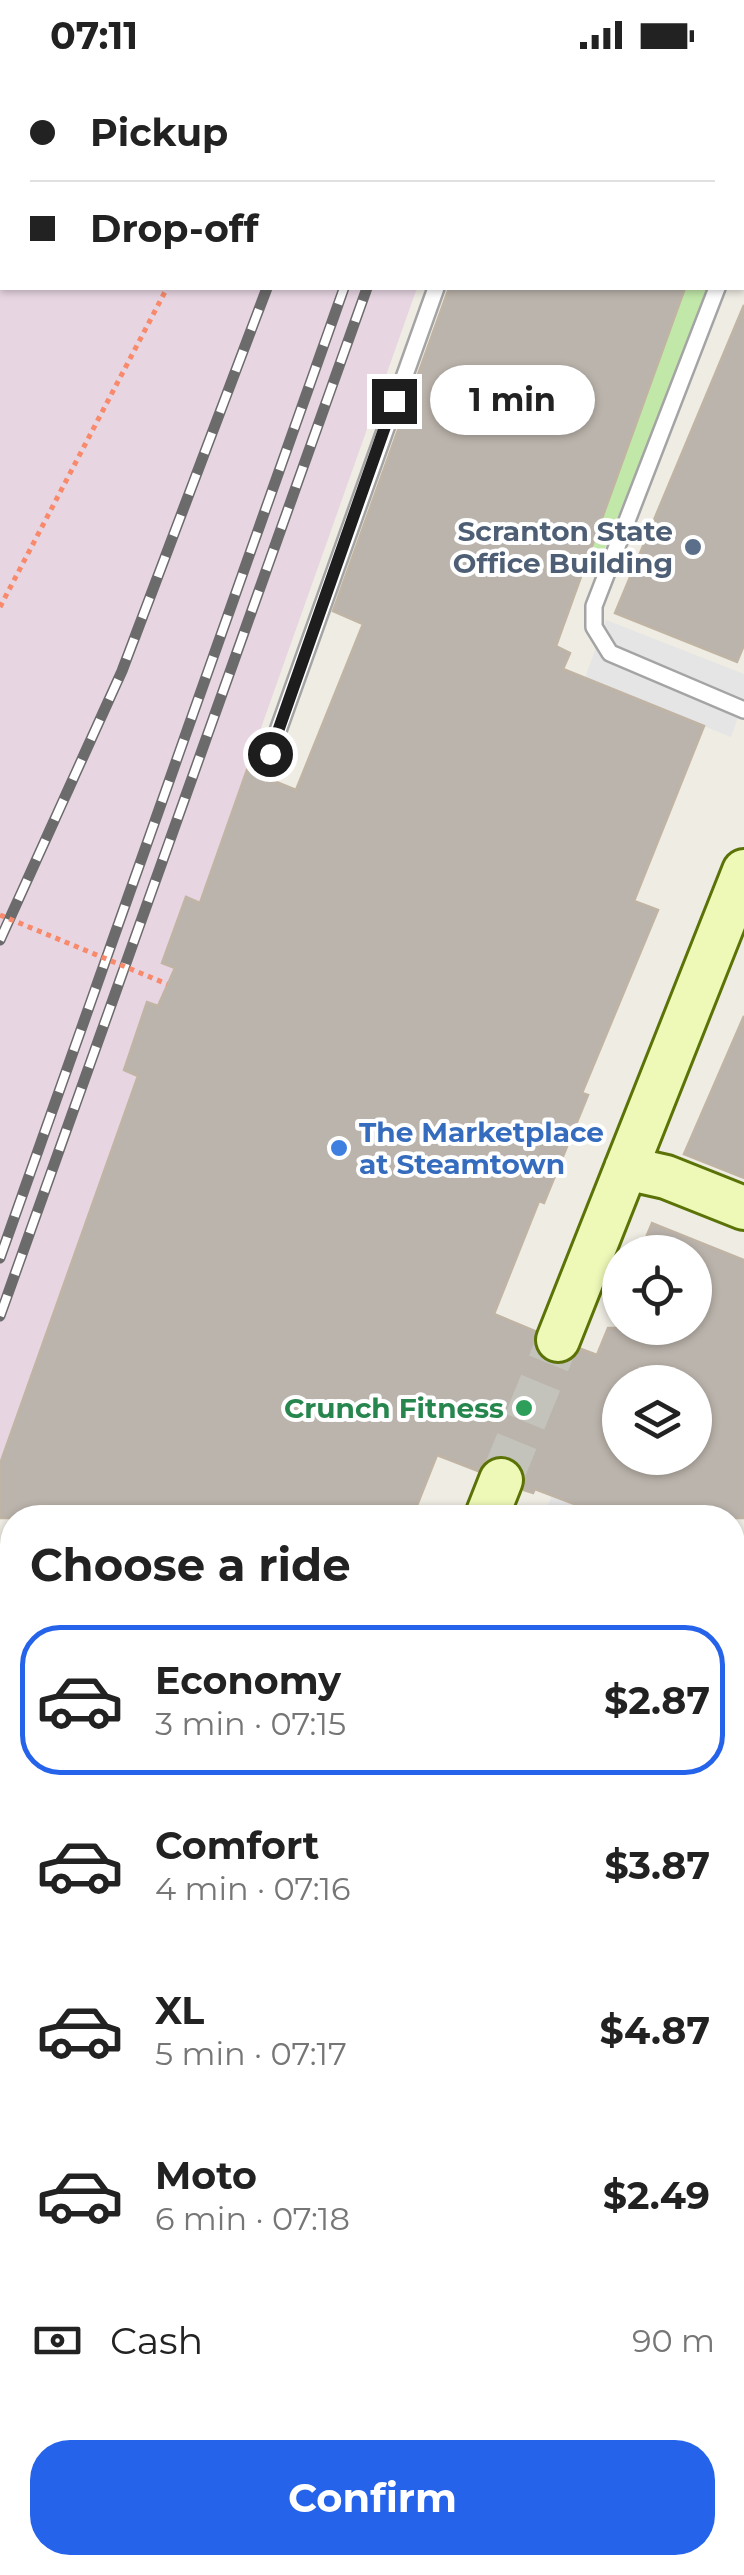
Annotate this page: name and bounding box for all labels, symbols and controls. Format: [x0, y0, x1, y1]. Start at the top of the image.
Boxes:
text: 07:11 [50, 12, 138, 59]
text: Pickup [90, 109, 228, 156]
text: Drop-off [90, 205, 259, 252]
callout: 1 min [429, 366, 594, 436]
route end [372, 379, 417, 424]
text: 1 min [469, 380, 556, 419]
place label: Scranton State Office Building [453, 514, 673, 580]
marker: Scranton State Office Building [682, 536, 704, 558]
route start [248, 732, 293, 777]
place label: The Marketplace at Steamtown [359, 1115, 604, 1181]
marker: The Marketplace at Steamtown [328, 1137, 350, 1159]
map controls [602, 1235, 712, 1475]
button: locate [602, 1235, 712, 1345]
button: layers [602, 1365, 712, 1475]
place label: Crunch Fitness [284, 1391, 504, 1425]
marker: Crunch Fitness [513, 1397, 535, 1419]
text: Choose a ride [30, 1537, 351, 1592]
icon: car [35, 1655, 125, 1745]
text: Economy [155, 1657, 341, 1704]
text: $2.87 [604, 1677, 710, 1724]
text: 3 min · 07:15 [155, 1704, 346, 1743]
icon: car [35, 1820, 125, 1910]
text: Comfort [155, 1822, 319, 1869]
text: $3.87 [604, 1842, 710, 1889]
text: 4 min · 07:16 [155, 1869, 351, 1908]
icon: car [35, 1985, 125, 2075]
text: XL [155, 1987, 204, 2034]
text: $4.87 [599, 2007, 710, 2054]
text: 5 min · 07:17 [155, 2034, 347, 2073]
icon: car [35, 2150, 125, 2240]
text: Moto [155, 2152, 257, 2199]
text: $2.49 [603, 2172, 710, 2219]
text: 6 min · 07:18 [155, 2199, 350, 2238]
icon: cash [30, 2313, 85, 2368]
text: Cash [110, 2317, 203, 2364]
text: 90 m [632, 2321, 715, 2360]
button: Confirm [30, 2440, 715, 2555]

